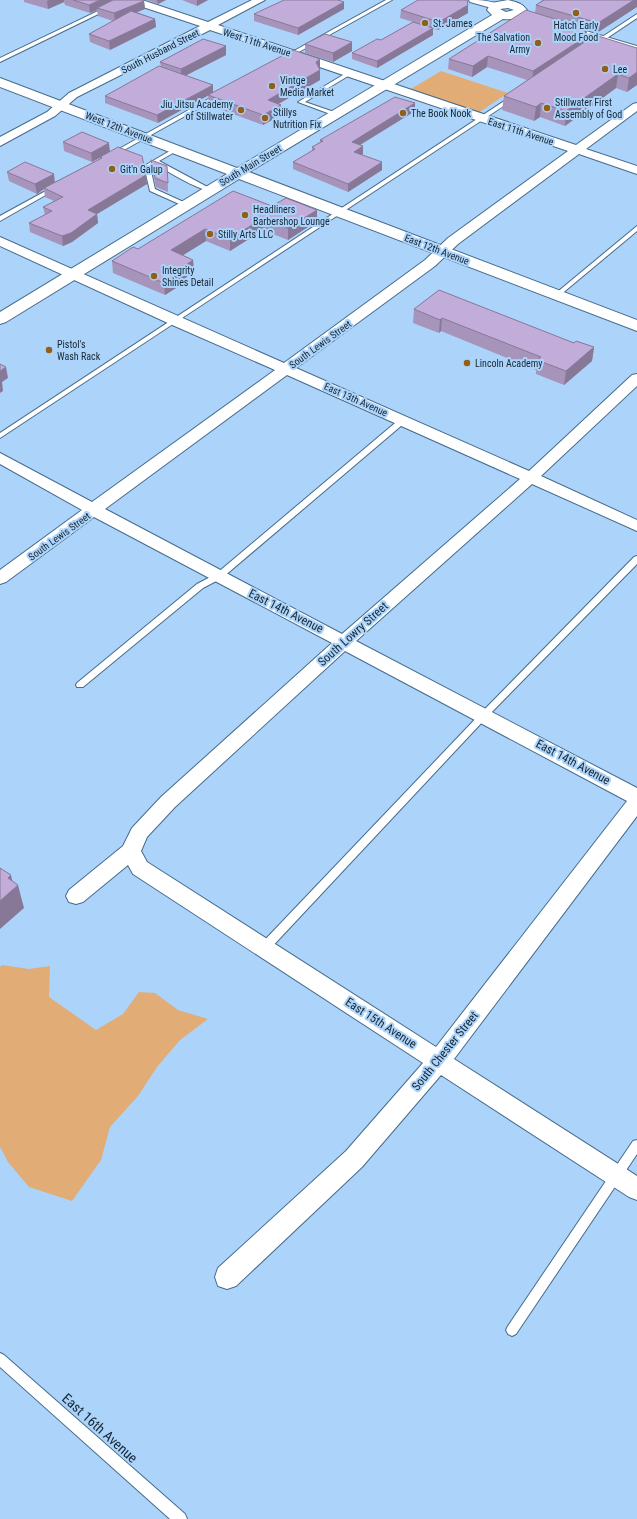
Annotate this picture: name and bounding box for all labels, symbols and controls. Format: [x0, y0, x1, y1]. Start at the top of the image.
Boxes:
marker: Hatch Early Mood Food [571, 8, 581, 18]
marker: St. James [420, 18, 430, 28]
place label: St. James [433, 18, 473, 29]
place label: Hatch Early Mood Food [554, 20, 598, 43]
street label: West 11th Avenue [222, 26, 292, 59]
street label: South Husband Street [119, 27, 201, 76]
place label: The Salvation Army [477, 32, 530, 55]
marker: The Salvation Army [533, 38, 543, 48]
marker: Lee [600, 64, 610, 74]
place label: Lee [613, 64, 627, 75]
place label: Vintge Media Market [280, 75, 334, 98]
marker: Vintge Media Market [267, 81, 277, 91]
place label: Stillwater First Assembly of God [555, 97, 622, 120]
place label: Jiu Jitsu Academy of Stillwater [160, 99, 233, 122]
marker: Stillwater First Assembly of God [542, 103, 552, 113]
marker: Jiu Jitsu Academy of Stillwater [236, 105, 246, 115]
place label: Stillys Nutrition Fix [273, 107, 322, 130]
marker: The Book Nook [398, 108, 408, 118]
place label: The Book Nook [411, 108, 472, 119]
street label: West 12th Avenue [84, 110, 154, 145]
marker: Stillys Nutrition Fix [260, 113, 270, 123]
street label: East 11th Avenue [487, 116, 555, 147]
street label: South Main Street [217, 143, 283, 188]
marker: Git'n Galup [107, 164, 117, 174]
place label: Git'n Galup [120, 164, 163, 175]
place label: Headliners Barbershop Lounge [253, 204, 330, 227]
marker: Headliners Barbershop Lounge [240, 210, 250, 220]
marker: Stilly Arts LLC [205, 229, 215, 239]
place label: Stilly Arts LLC [218, 229, 274, 240]
street label: East 12th Avenue [403, 232, 471, 267]
place label: Integrity Shines Detail [162, 265, 213, 288]
marker: Integrity Shines Detail [149, 271, 159, 281]
street label: South Lewis Street [287, 318, 353, 371]
place label: Pistol's Wash Rack [57, 339, 101, 362]
marker: Pistol's Wash Rack [44, 345, 54, 355]
marker: Lincoln Academy [462, 358, 472, 368]
place label: Lincoln Academy [475, 358, 543, 369]
street label: East 13th Avenue [322, 381, 390, 419]
street label: South Lewis Street [26, 510, 92, 563]
street label: East 14th Avenue [246, 586, 326, 636]
street label: South Lowry Street [315, 599, 391, 669]
street label: East 14th Avenue [534, 737, 613, 788]
street label: East 15th Avenue [343, 995, 420, 1051]
street label: South Chester Street [409, 1008, 481, 1093]
street label: East 16th Avenue [59, 1390, 141, 1466]

